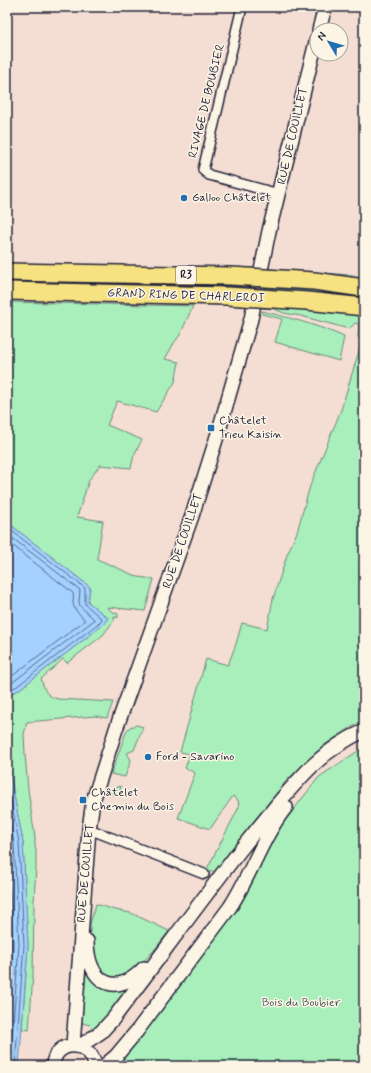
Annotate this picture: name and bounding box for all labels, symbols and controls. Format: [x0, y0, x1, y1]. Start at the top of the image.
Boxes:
north arrow [309, 22, 349, 62]
text: N [314, 29, 330, 44]
street label: RIVAGE DE BOUBIER [185, 42, 229, 160]
street label: RUE DE COUILLET [274, 86, 312, 186]
place label: Galloo Châtelet [192, 190, 271, 206]
marker: Galloo Châtelet [179, 193, 189, 203]
road number: R3 [176, 266, 196, 284]
street label: GRAND RING DE CHARLEROI [107, 285, 265, 307]
place label: Châtelet Trieu Kaisin [219, 413, 283, 443]
marker: Châtelet Trieu Kaisin [206, 423, 216, 433]
street label: RUE DE COUILLET [159, 491, 207, 591]
place label: Ford - Savarino [156, 749, 234, 765]
marker: Ford - Savarino [143, 752, 153, 762]
place label: Châtelet Chemin du Bois [91, 785, 175, 815]
marker: Châtelet Chemin du Bois [78, 795, 88, 805]
street label: RUE DE COUILLET [74, 823, 98, 923]
park label: Bois du Boubier [262, 995, 341, 1011]

